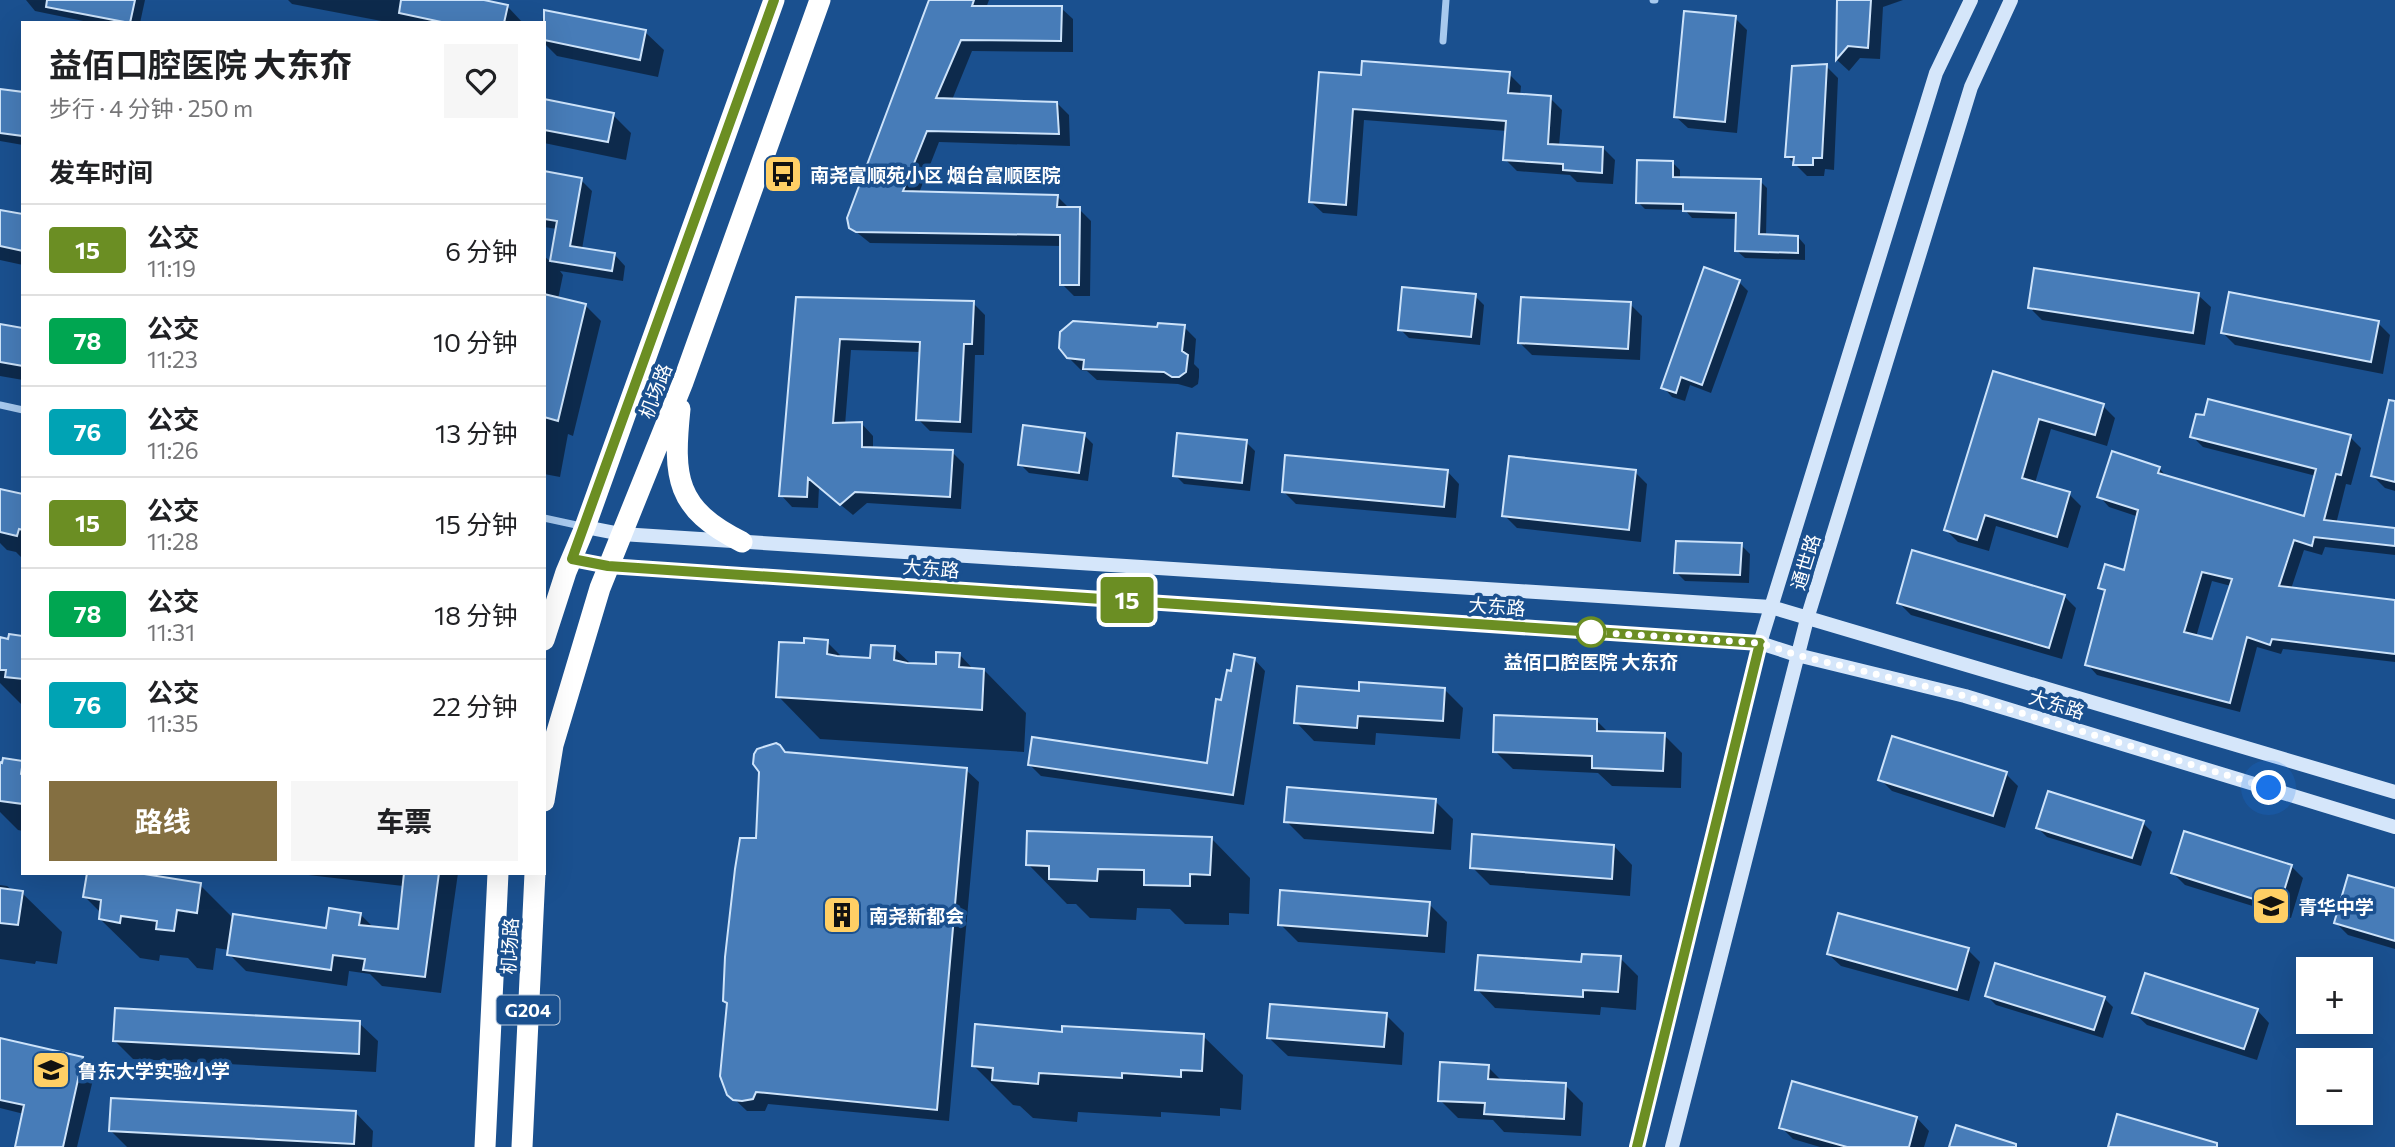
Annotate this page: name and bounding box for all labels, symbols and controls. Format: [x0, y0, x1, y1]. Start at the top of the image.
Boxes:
text: 益佰口腔医院 大东夼 [49, 43, 352, 84]
button: heart [444, 44, 518, 118]
text: 步行 · 4 分钟 · 250 m [49, 94, 253, 122]
bus stop icon: 南尧富顺苑小区 烟台富顺医院 [762, 153, 804, 195]
text: 发车时间 [49, 156, 153, 187]
place label: 南尧富顺苑小区 烟台富顺医院 [810, 163, 1061, 186]
text: 公交 [147, 221, 199, 252]
text: 15 [75, 235, 100, 264]
text: 6 分钟 [445, 235, 518, 266]
text: 11:19 [147, 254, 196, 282]
text: 公交 [147, 312, 199, 343]
text: 78 [74, 326, 101, 355]
text: 10 分钟 [433, 326, 518, 357]
text: 11:23 [147, 345, 198, 373]
street label: 机场路 [634, 360, 676, 422]
text: 公交 [147, 403, 199, 434]
text: 76 [74, 417, 101, 446]
text: 13 分钟 [435, 417, 518, 448]
text: 11:26 [147, 436, 199, 464]
text: 公交 [147, 494, 199, 525]
text: 15 [75, 508, 100, 537]
text: 15 分钟 [435, 508, 518, 539]
text: 11:28 [147, 527, 199, 555]
street label: 通世路 [1786, 531, 1824, 593]
street label: 大东路 [902, 555, 960, 581]
line badge: 15 [1096, 577, 1158, 623]
text: 公交 [147, 585, 199, 616]
text: 15 [1115, 585, 1139, 614]
street label: 大东路 [1468, 593, 1526, 619]
text: 78 [74, 599, 101, 628]
text: 18 分钟 [434, 599, 518, 630]
marker: 益佰口腔医院 大东夼 [1576, 617, 1606, 647]
text: 11:31 [147, 618, 195, 646]
place label: 益佰口腔医院 大东夼 [1504, 650, 1678, 673]
text: 公交 [147, 676, 199, 707]
street label: 大东路 [2026, 685, 2088, 723]
text: 76 [74, 690, 101, 719]
text: 22 分钟 [432, 690, 518, 721]
text: 11:35 [147, 709, 198, 737]
your location [2251, 770, 2286, 805]
button: 路线 [49, 781, 277, 861]
button: 车票 [291, 781, 518, 861]
school or university icon: 青华中学 [2250, 885, 2292, 927]
building icon: 南尧新都会 [821, 894, 863, 936]
place label: 青华中学 [2298, 895, 2374, 918]
place label: 南尧新都会 [869, 904, 964, 927]
street label: 机场路 [496, 917, 522, 975]
map controls [2296, 957, 2373, 1125]
button: + [2296, 957, 2373, 1034]
road number: G204 [496, 995, 560, 1024]
button: − [2296, 1048, 2373, 1125]
school or university icon: 鲁东大学实验小学 [30, 1049, 72, 1091]
place label: 鲁东大学实验小学 [78, 1059, 230, 1082]

